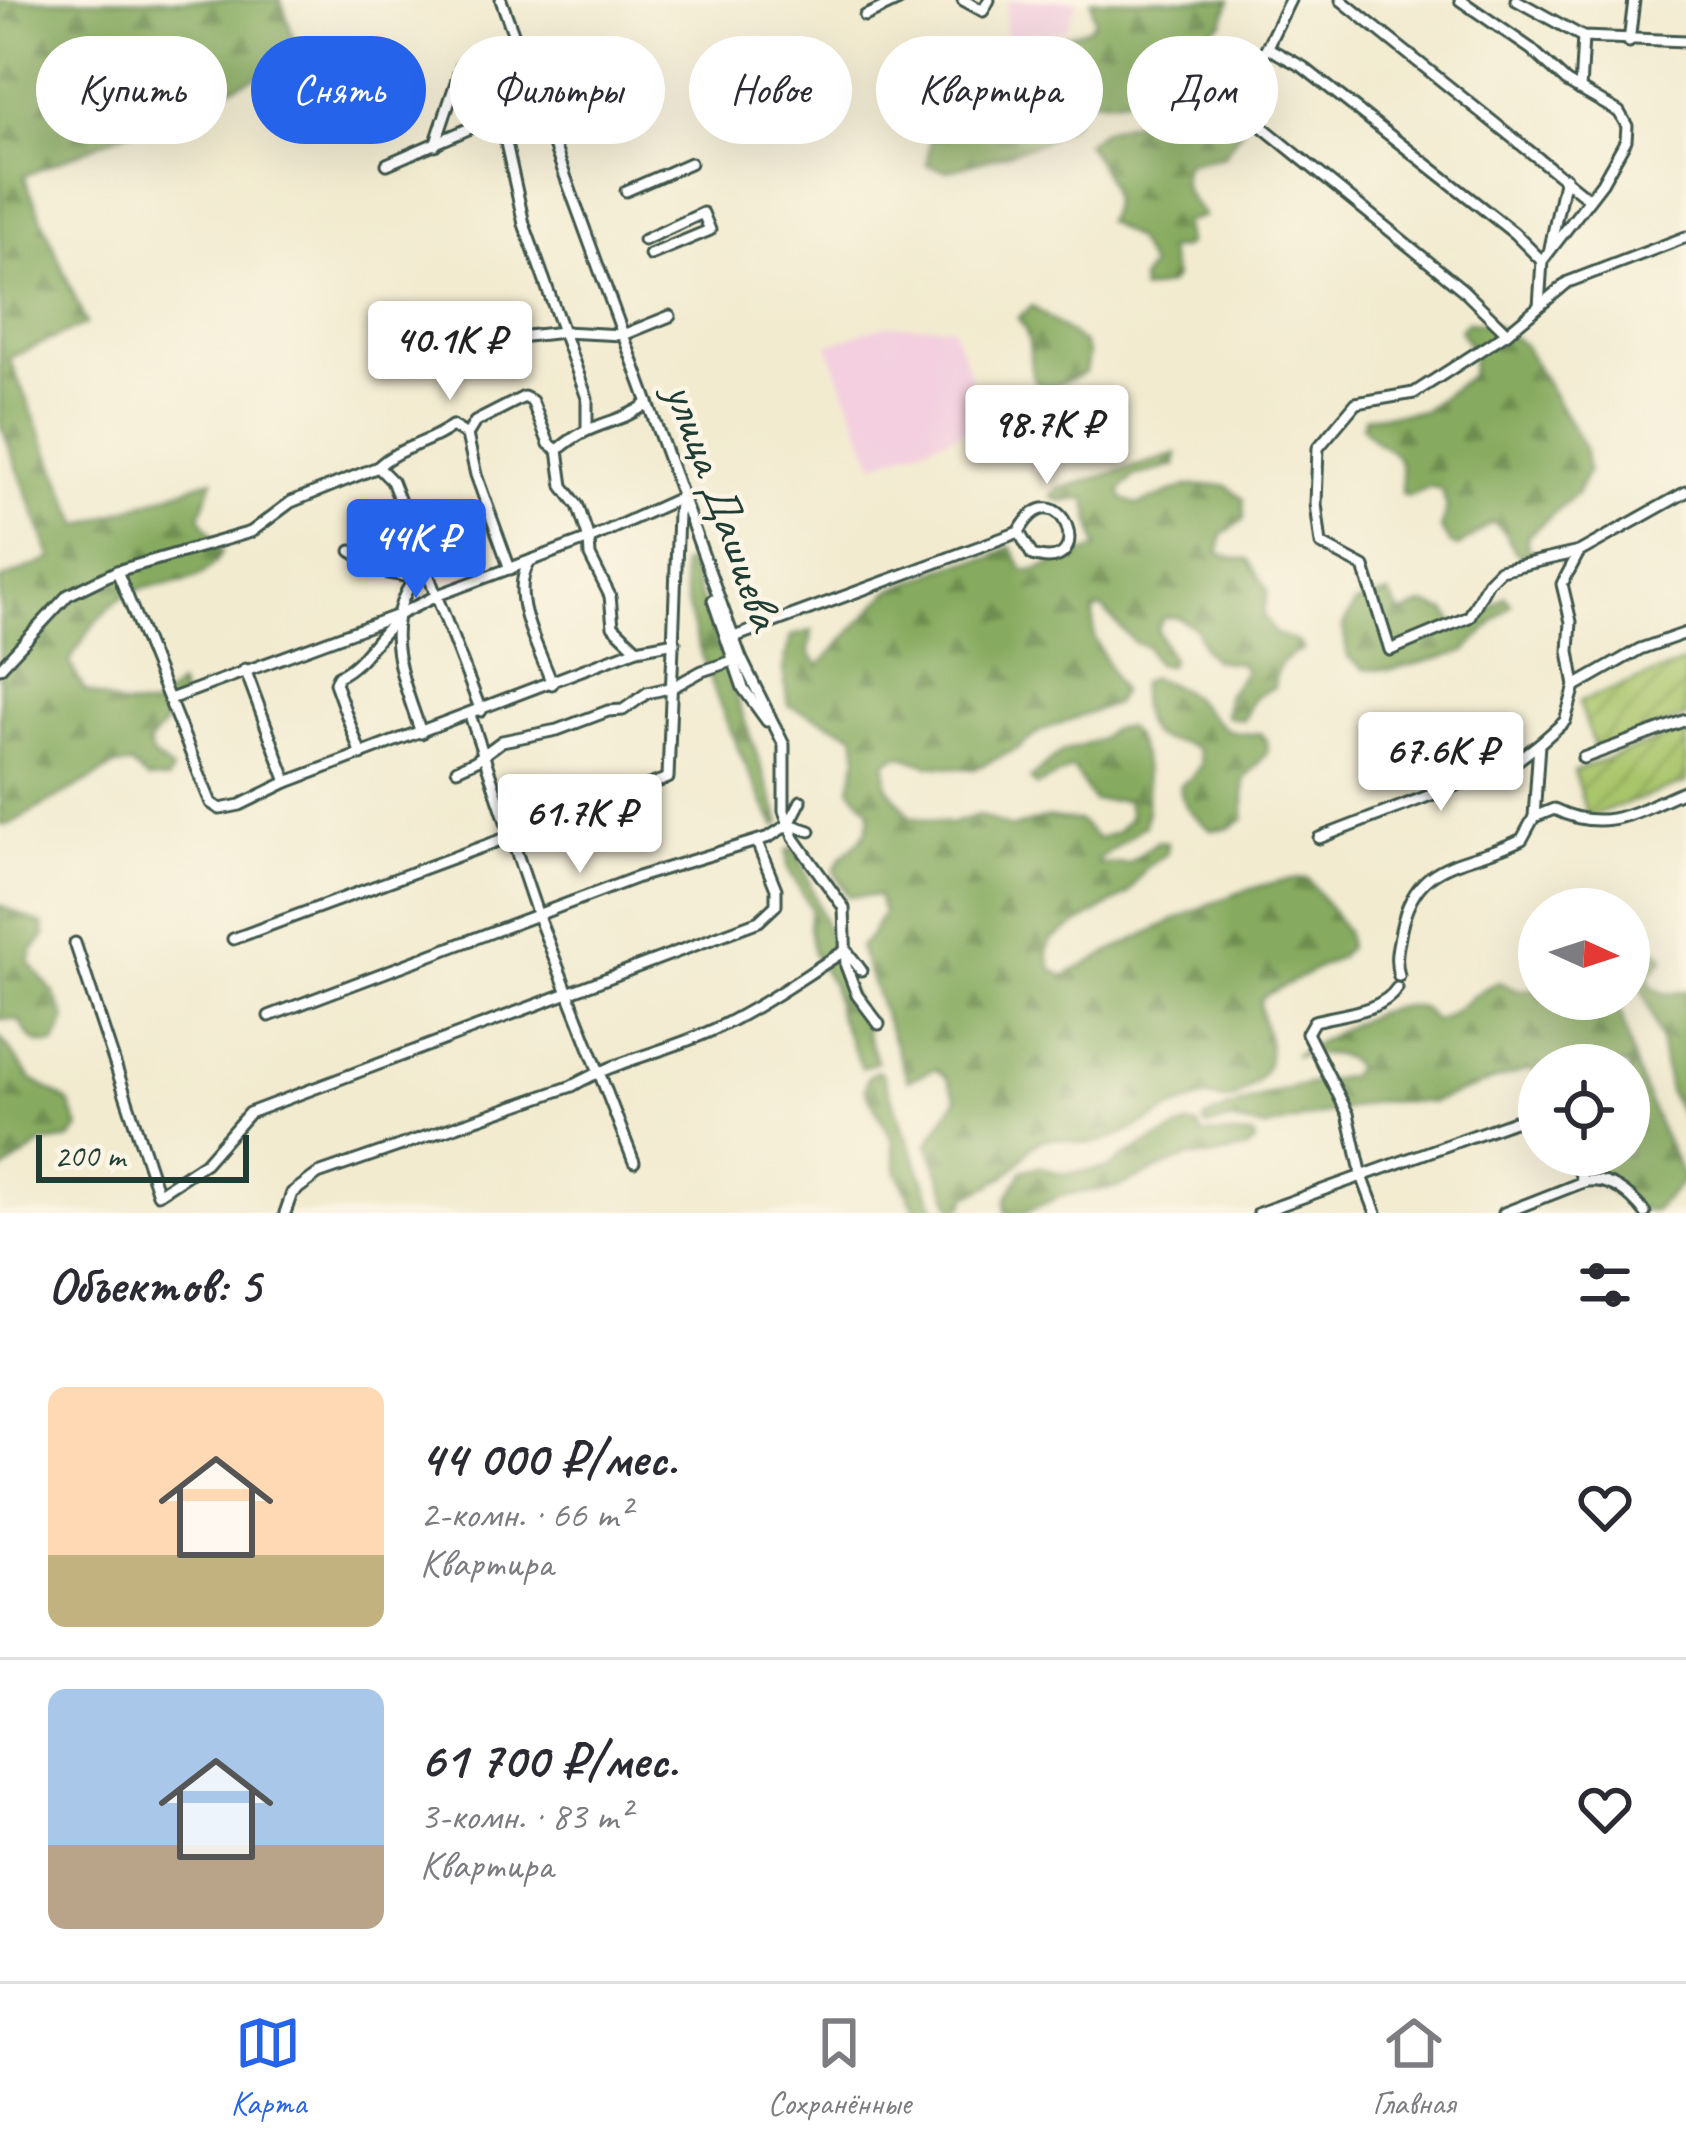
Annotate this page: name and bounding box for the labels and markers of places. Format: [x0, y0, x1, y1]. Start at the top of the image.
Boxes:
pin: 40.1K ₽ [339, 301, 561, 403]
pin: 98.7K ₽ [936, 385, 1158, 487]
pin: 44K ₽ [332, 499, 500, 601]
pin: 67.6K ₽ [1330, 712, 1552, 814]
pin: 61.7K ₽ [469, 774, 691, 876]

